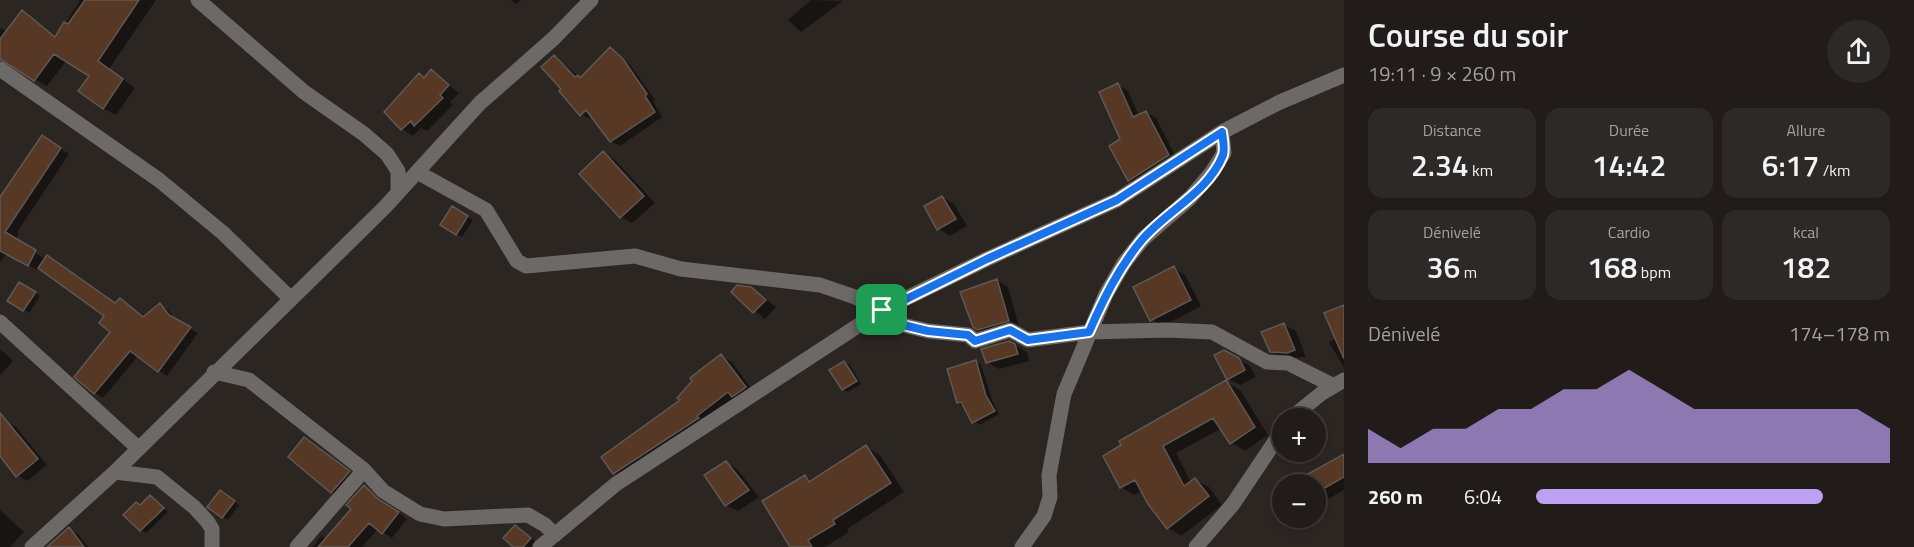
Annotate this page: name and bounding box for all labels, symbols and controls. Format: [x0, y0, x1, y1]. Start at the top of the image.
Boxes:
text: Course du soir [1368, 10, 1568, 60]
button: share [1827, 20, 1890, 83]
text: 19:11 · 9 × 260 m [1368, 58, 1516, 89]
text: Distance [1423, 118, 1481, 142]
text: Durée [1609, 118, 1649, 142]
text: Allure [1787, 118, 1825, 142]
text: 2.34 [1411, 142, 1469, 188]
text: 14:42 [1592, 142, 1666, 188]
text: 6:17 [1762, 142, 1819, 188]
text: km [1469, 158, 1493, 182]
text: /km [1819, 158, 1850, 182]
text: Dénivelé [1423, 220, 1481, 244]
text: Cardio [1608, 220, 1650, 244]
text: kcal [1793, 220, 1819, 244]
text: 36 [1427, 244, 1460, 290]
text: 168 [1587, 244, 1637, 290]
text: 182 [1781, 244, 1831, 290]
text: m [1460, 260, 1477, 284]
text: bpm [1637, 260, 1671, 284]
pin [856, 284, 907, 335]
icon: arrive [865, 293, 898, 326]
text: Dénivelé [1368, 318, 1440, 349]
text: 174–178 m [1789, 318, 1890, 349]
map controls [1272, 408, 1326, 528]
button: + [1272, 408, 1326, 462]
button: − [1272, 474, 1326, 528]
text: 260 m [1368, 481, 1423, 512]
text: 6:04 [1464, 481, 1502, 512]

